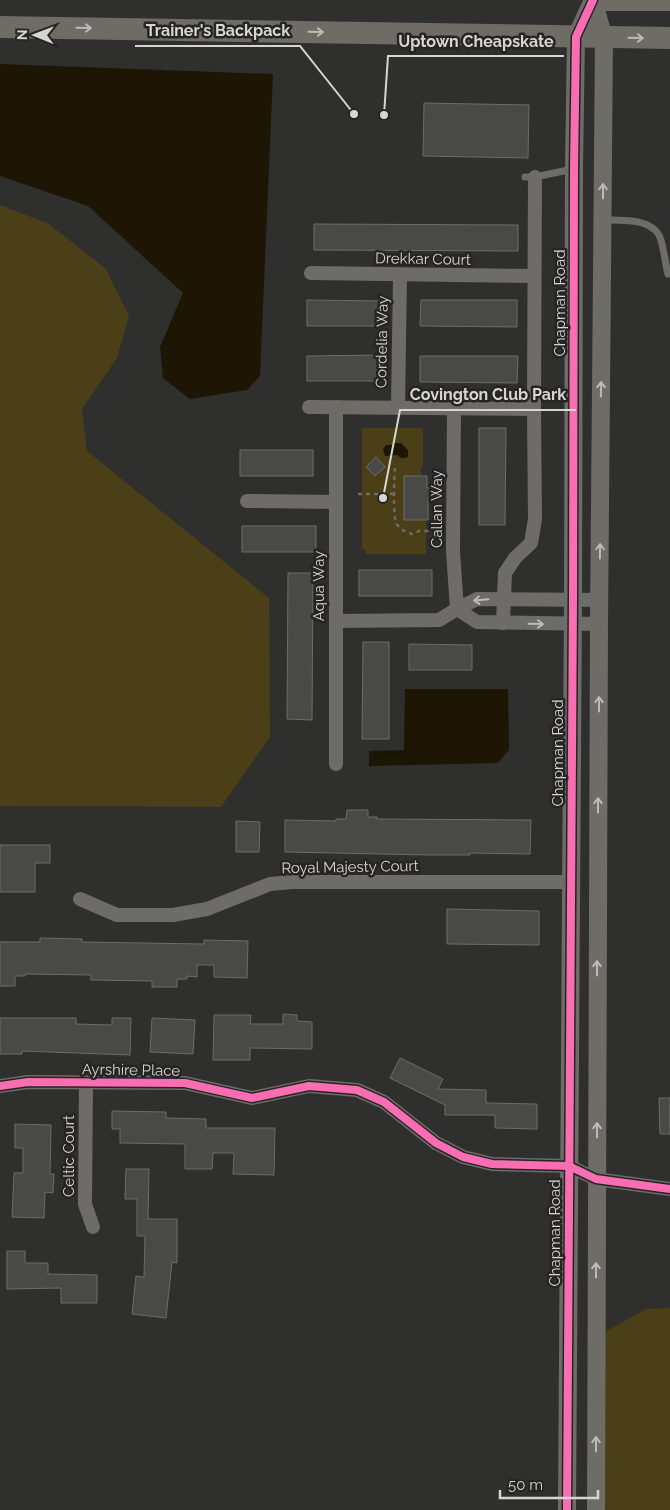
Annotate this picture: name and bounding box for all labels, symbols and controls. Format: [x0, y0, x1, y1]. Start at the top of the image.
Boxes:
north arrow [10, 10, 60, 60]
callout: Trainer's Backpack [135, 15, 300, 46]
text: Trainer's Backpack [146, 21, 290, 40]
one-way arrow [75, 23, 91, 33]
callout: Uptown Cheapskate [388, 25, 564, 56]
one-way arrow [308, 28, 324, 37]
text: N [14, 29, 30, 40]
text: Uptown Cheapskate [398, 32, 554, 51]
one-way arrow [628, 33, 644, 43]
one-way arrow [598, 184, 608, 200]
street label: Drekkar Court [375, 249, 471, 269]
street label: Chapman Road [551, 250, 569, 356]
street label: Cordelia Way [372, 296, 392, 388]
callout: Covington Club Park [400, 379, 576, 410]
one-way arrow [596, 381, 606, 398]
text: Covington Club Park [410, 385, 566, 404]
street label: Callan Way [428, 470, 446, 548]
one-way arrow [595, 544, 604, 560]
street label: Aqua Way [310, 551, 328, 621]
one-way arrow [473, 596, 489, 605]
one-way arrow [528, 619, 544, 628]
one-way arrow [594, 696, 604, 712]
street label: Chapman Road [549, 700, 567, 806]
one-way arrow [593, 797, 603, 814]
street label: Royal Majesty Court [281, 857, 419, 877]
one-way arrow [592, 960, 602, 976]
street label: Ayrshire Place [82, 1060, 181, 1080]
street label: Celtic Court [60, 1115, 78, 1197]
one-way arrow [592, 1122, 602, 1138]
street label: Chapman Road [546, 1180, 564, 1286]
one-way arrow [591, 1262, 601, 1278]
one-way arrow [591, 1436, 601, 1452]
scale bar [500, 1468, 598, 1500]
text: 50 m [508, 1476, 543, 1494]

